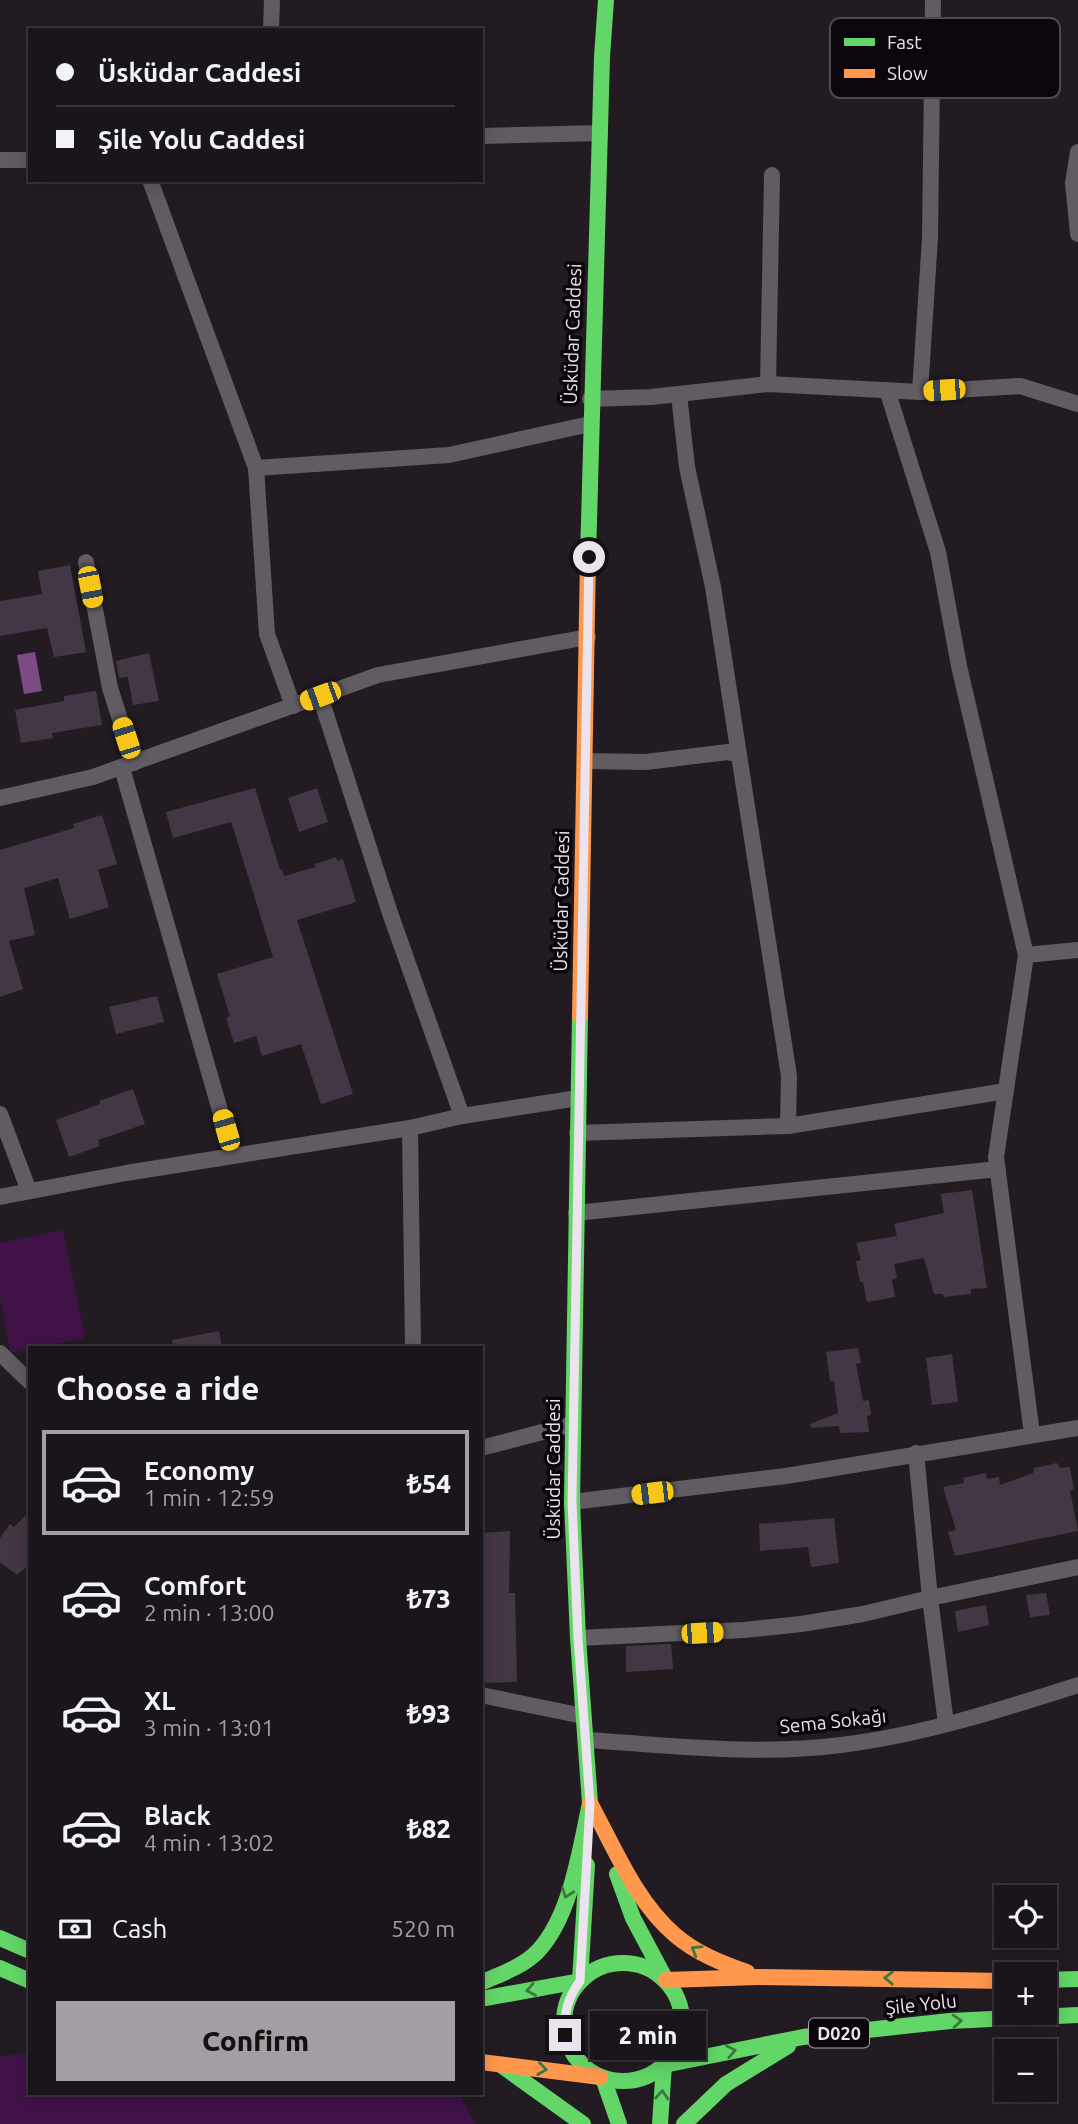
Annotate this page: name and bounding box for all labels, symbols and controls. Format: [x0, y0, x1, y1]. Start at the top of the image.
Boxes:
legend [830, 18, 1060, 98]
text: Fast [887, 31, 922, 53]
text: Üsküdar Caddesi [98, 58, 301, 87]
text: Slow [887, 62, 928, 84]
text: Şile Yolu Caddesi [98, 125, 305, 154]
street label: Üsküdar Caddesi [559, 263, 585, 405]
car [923, 378, 966, 402]
route start [573, 541, 605, 573]
car [76, 564, 105, 610]
car [297, 679, 344, 713]
car [110, 715, 143, 761]
street label: Üsküdar Caddesi [549, 830, 573, 972]
car [211, 1107, 242, 1153]
text: Choose a ride [56, 1370, 259, 1406]
street label: Üsküdar Caddesi [542, 1398, 564, 1540]
icon: car [60, 1451, 123, 1514]
text: Economy [144, 1456, 254, 1485]
text: ₺54 [407, 1469, 451, 1498]
car [630, 1480, 675, 1506]
text: 1 min · 12:59 [144, 1485, 275, 1510]
icon: car [60, 1566, 123, 1629]
text: Comfort [144, 1571, 247, 1600]
text: ₺73 [407, 1584, 451, 1613]
text: 2 min · 13:00 [144, 1600, 275, 1625]
car [681, 1621, 724, 1645]
icon: car [60, 1681, 123, 1744]
text: XL [144, 1686, 175, 1715]
text: ₺93 [407, 1699, 451, 1728]
street label: Sema Sokağı [779, 1704, 887, 1738]
text: 3 min · 13:01 [144, 1715, 275, 1740]
icon: car [60, 1796, 123, 1859]
text: Black [144, 1801, 211, 1830]
text: ₺82 [407, 1814, 451, 1843]
text: 4 min · 13:02 [144, 1830, 275, 1855]
map controls [994, 1885, 1057, 2102]
button: locate [994, 1885, 1057, 1948]
one-way arrow [561, 1886, 575, 1898]
icon: cash [56, 1910, 94, 1948]
text: Cash [112, 1914, 167, 1943]
text: 520 m [391, 1916, 455, 1941]
one-way arrow [690, 1945, 703, 1958]
button: + [994, 1962, 1057, 2025]
one-way arrow [883, 1970, 894, 1986]
one-way arrow [525, 1982, 537, 1997]
street label: Şile Yolu [884, 1989, 958, 2019]
button: Confirm [56, 2001, 455, 2081]
callout: 2 min [590, 2010, 705, 2060]
one-way arrow [951, 2014, 962, 2029]
route end [549, 2019, 581, 2051]
road number: D020 [809, 2019, 869, 2048]
text: 2 min [619, 2023, 677, 2048]
button: − [994, 2039, 1057, 2102]
one-way arrow [725, 2045, 737, 2060]
one-way arrow [536, 2062, 548, 2077]
one-way arrow [654, 2089, 669, 2100]

